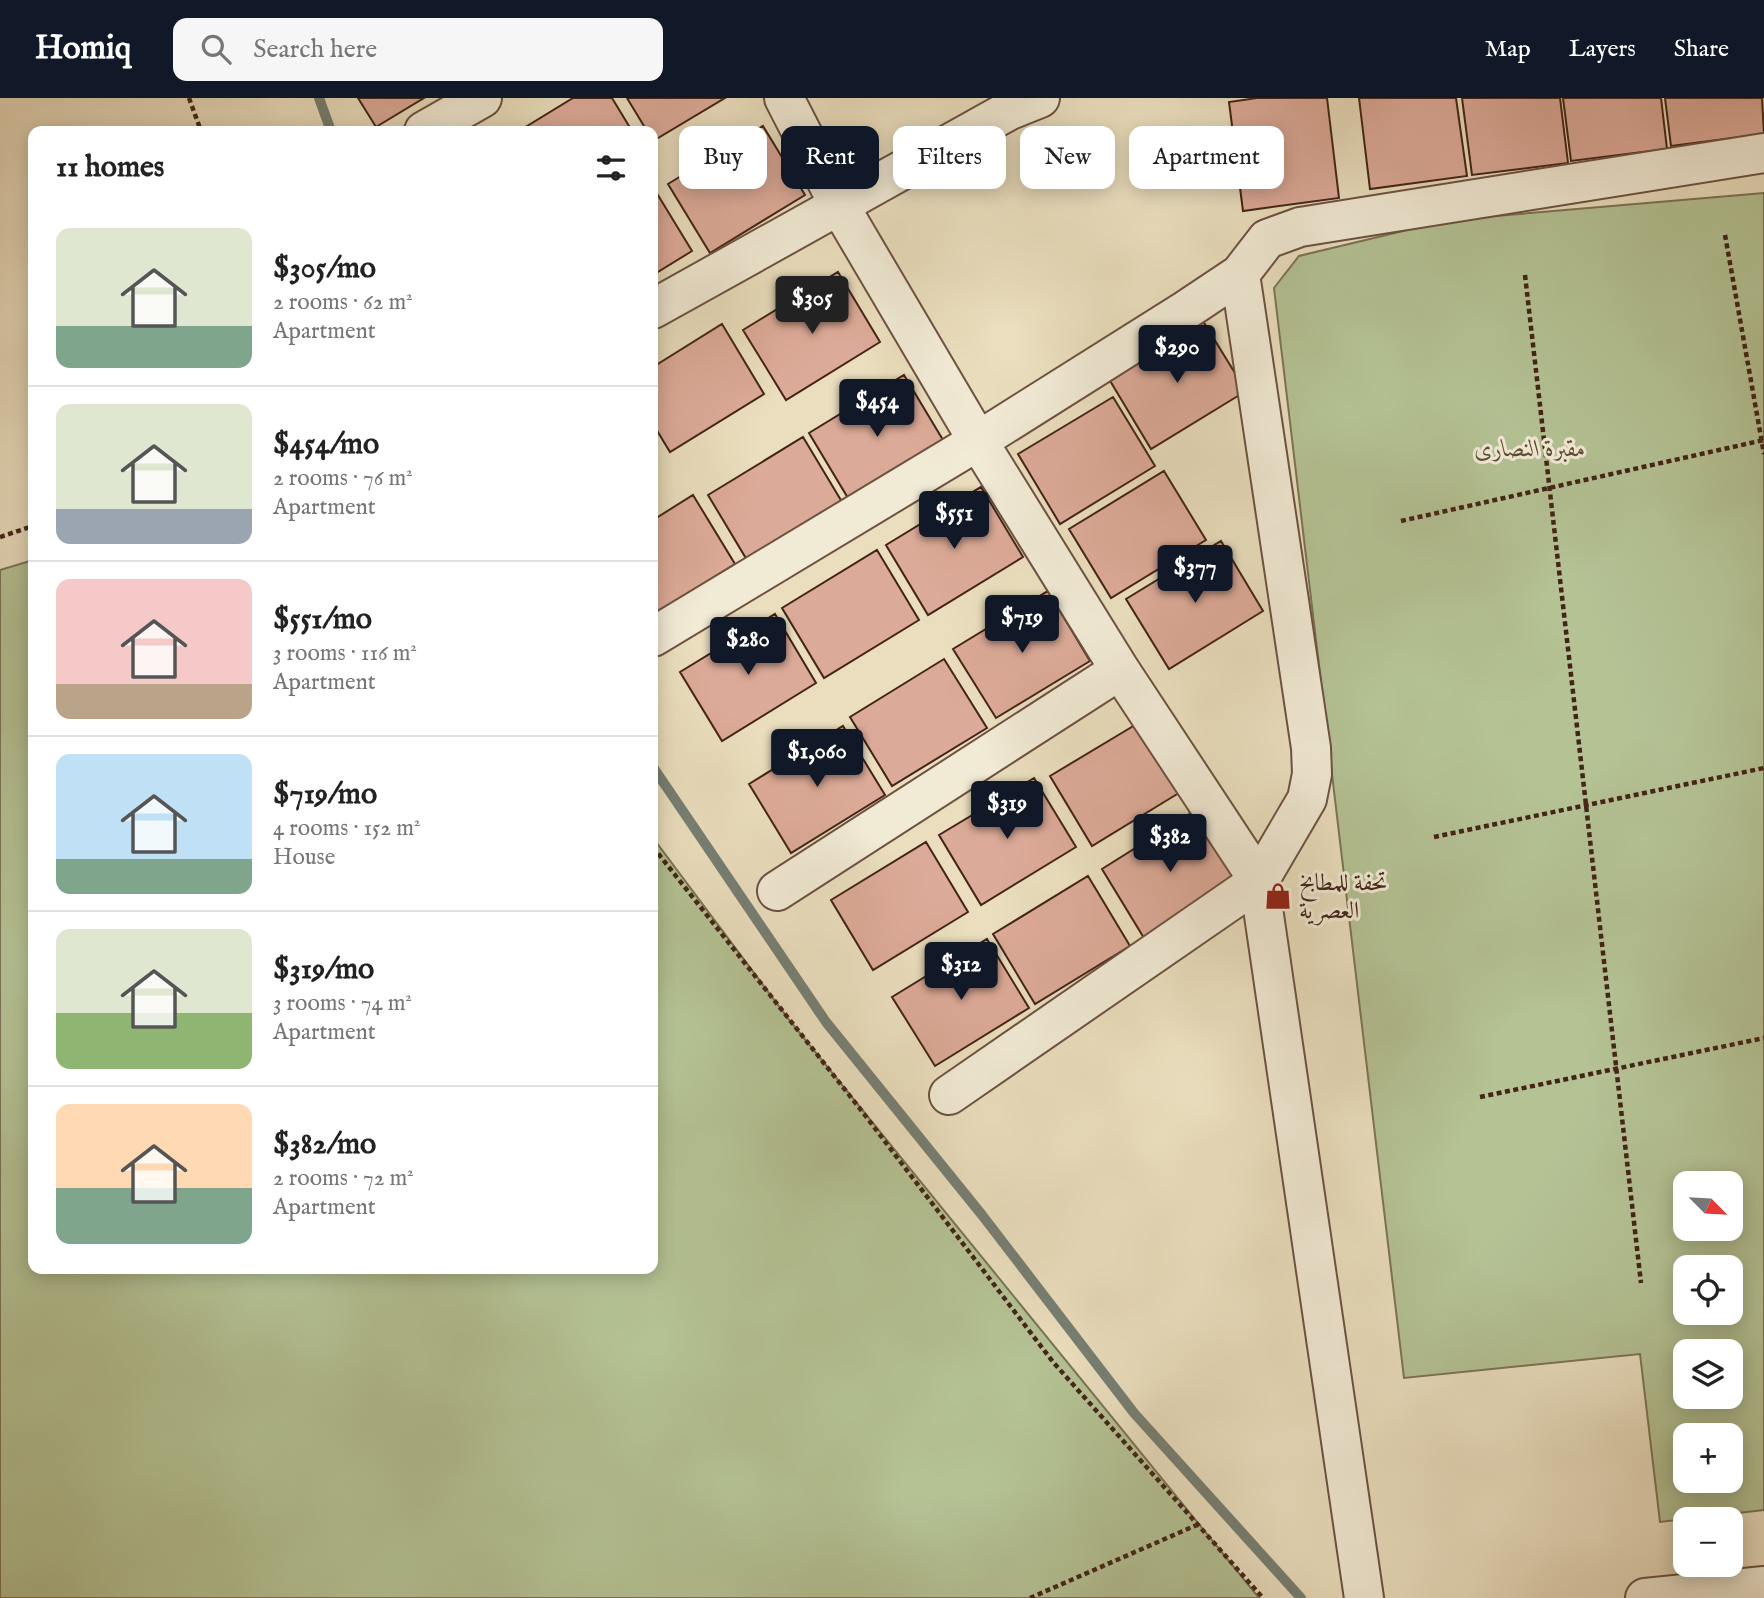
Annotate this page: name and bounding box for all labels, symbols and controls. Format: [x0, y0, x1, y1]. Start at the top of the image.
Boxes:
search box [173, 18, 663, 81]
text: Homiq [35, 28, 131, 70]
icon: search [197, 30, 235, 68]
text: Search here [253, 33, 377, 66]
text: Map [1485, 34, 1531, 65]
text: Layers [1569, 34, 1636, 65]
text: Share [1674, 34, 1729, 65]
chip: Buy [679, 126, 767, 189]
chip: Rent [781, 126, 879, 189]
chip: Filters [893, 126, 1006, 189]
chip: New [1020, 126, 1115, 189]
chip: Apartment [1129, 126, 1284, 189]
text: 11 homes [56, 149, 164, 187]
icon: filters [592, 149, 630, 187]
text: $305/mo [273, 250, 376, 288]
icon: home [112, 256, 196, 340]
pin: $305 [771, 276, 853, 336]
text: $305 [792, 284, 832, 313]
text: 2 rooms · 62 m² [273, 288, 413, 317]
text: Apartment [273, 317, 376, 346]
pin: $290 [1136, 326, 1218, 385]
text: $290 [1155, 333, 1199, 362]
pin: $454 [836, 380, 918, 439]
text: $454 [855, 387, 899, 416]
text: $454/mo [273, 426, 379, 464]
icon: home [112, 432, 196, 516]
park label: مقبرة النصارى [1474, 434, 1586, 465]
text: 2 rooms · 76 m² [273, 464, 413, 493]
pin: $551 [913, 491, 995, 551]
text: Apartment [273, 493, 376, 522]
text: $551 [935, 499, 973, 528]
pin: $377 [1154, 546, 1236, 605]
text: $377 [1174, 553, 1216, 582]
pin: $719 [981, 596, 1063, 655]
text: $551/mo [273, 601, 372, 639]
text: $719 [1001, 603, 1043, 632]
icon: home [112, 607, 196, 691]
pin: $280 [707, 618, 789, 677]
text: $280 [726, 625, 770, 654]
text: 3 rooms · 116 m² [273, 639, 417, 668]
text: Apartment [273, 668, 376, 697]
pin: $1,060 [760, 730, 874, 789]
text: $1,060 [787, 737, 847, 766]
text: $719/mo [273, 776, 377, 814]
icon: home [112, 782, 196, 866]
pin: $319 [966, 782, 1048, 841]
text: $319 [987, 789, 1027, 818]
text: 4 rooms · 152 m² [273, 814, 420, 843]
pin: $382 [1129, 814, 1211, 874]
text: $382 [1149, 822, 1191, 851]
text: House [273, 843, 335, 872]
place label: تحفة للمطابخ العصرية [1299, 868, 1387, 927]
shop icon: تحفة للمطابخ العصرية [1263, 881, 1293, 911]
pin: $312 [920, 942, 1002, 1002]
text: $312 [941, 950, 981, 979]
text: $319/mo [273, 951, 374, 989]
icon: home [112, 957, 196, 1041]
text: 3 rooms · 74 m² [273, 989, 412, 1018]
text: Apartment [273, 1018, 376, 1047]
text: $382/mo [273, 1126, 376, 1164]
icon: home [112, 1132, 196, 1216]
text: 2 rooms · 72 m² [273, 1164, 414, 1193]
north arrow [1673, 1171, 1743, 1241]
map controls [1673, 1171, 1743, 1577]
text: Apartment [273, 1193, 376, 1222]
button: locate [1673, 1255, 1743, 1325]
button: layers [1673, 1339, 1743, 1409]
button: + [1673, 1423, 1743, 1493]
button: − [1673, 1507, 1743, 1577]

